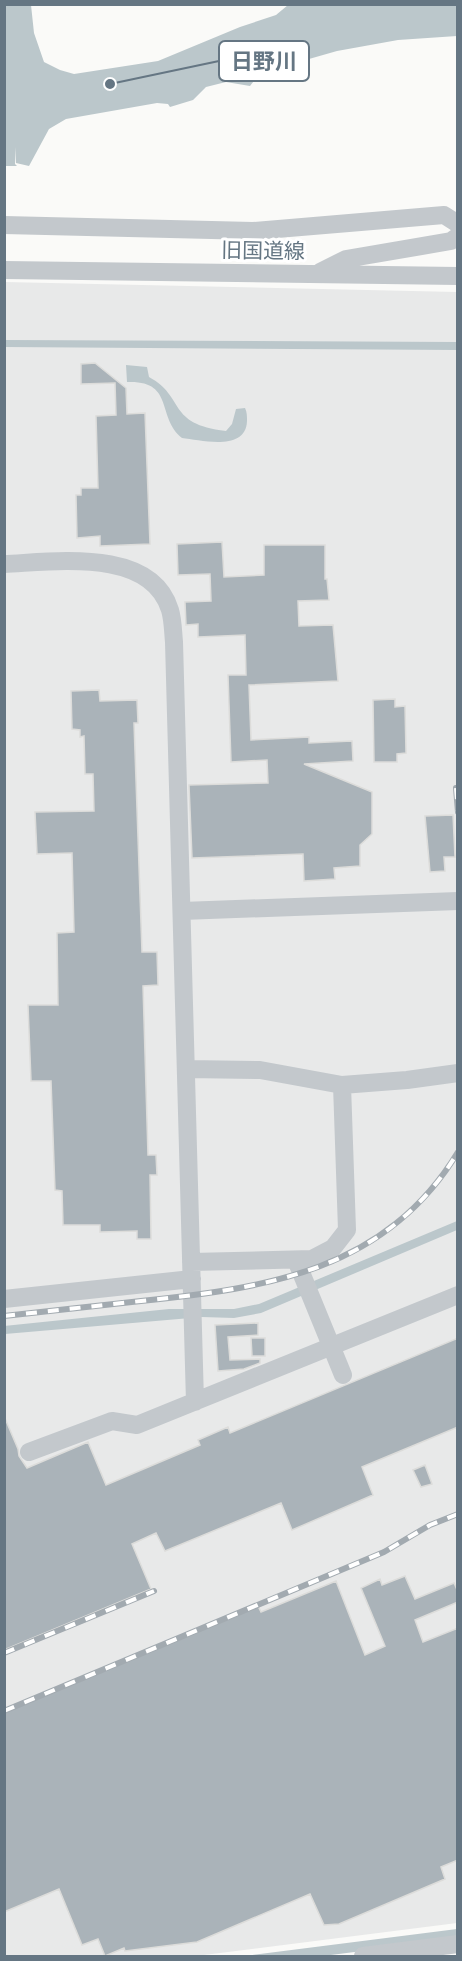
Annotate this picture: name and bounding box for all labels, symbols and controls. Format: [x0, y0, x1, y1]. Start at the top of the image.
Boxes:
callout: 日野川 [219, 41, 309, 81]
text: 日野川 [231, 47, 297, 75]
street label: 旧国道線 [221, 236, 305, 265]

